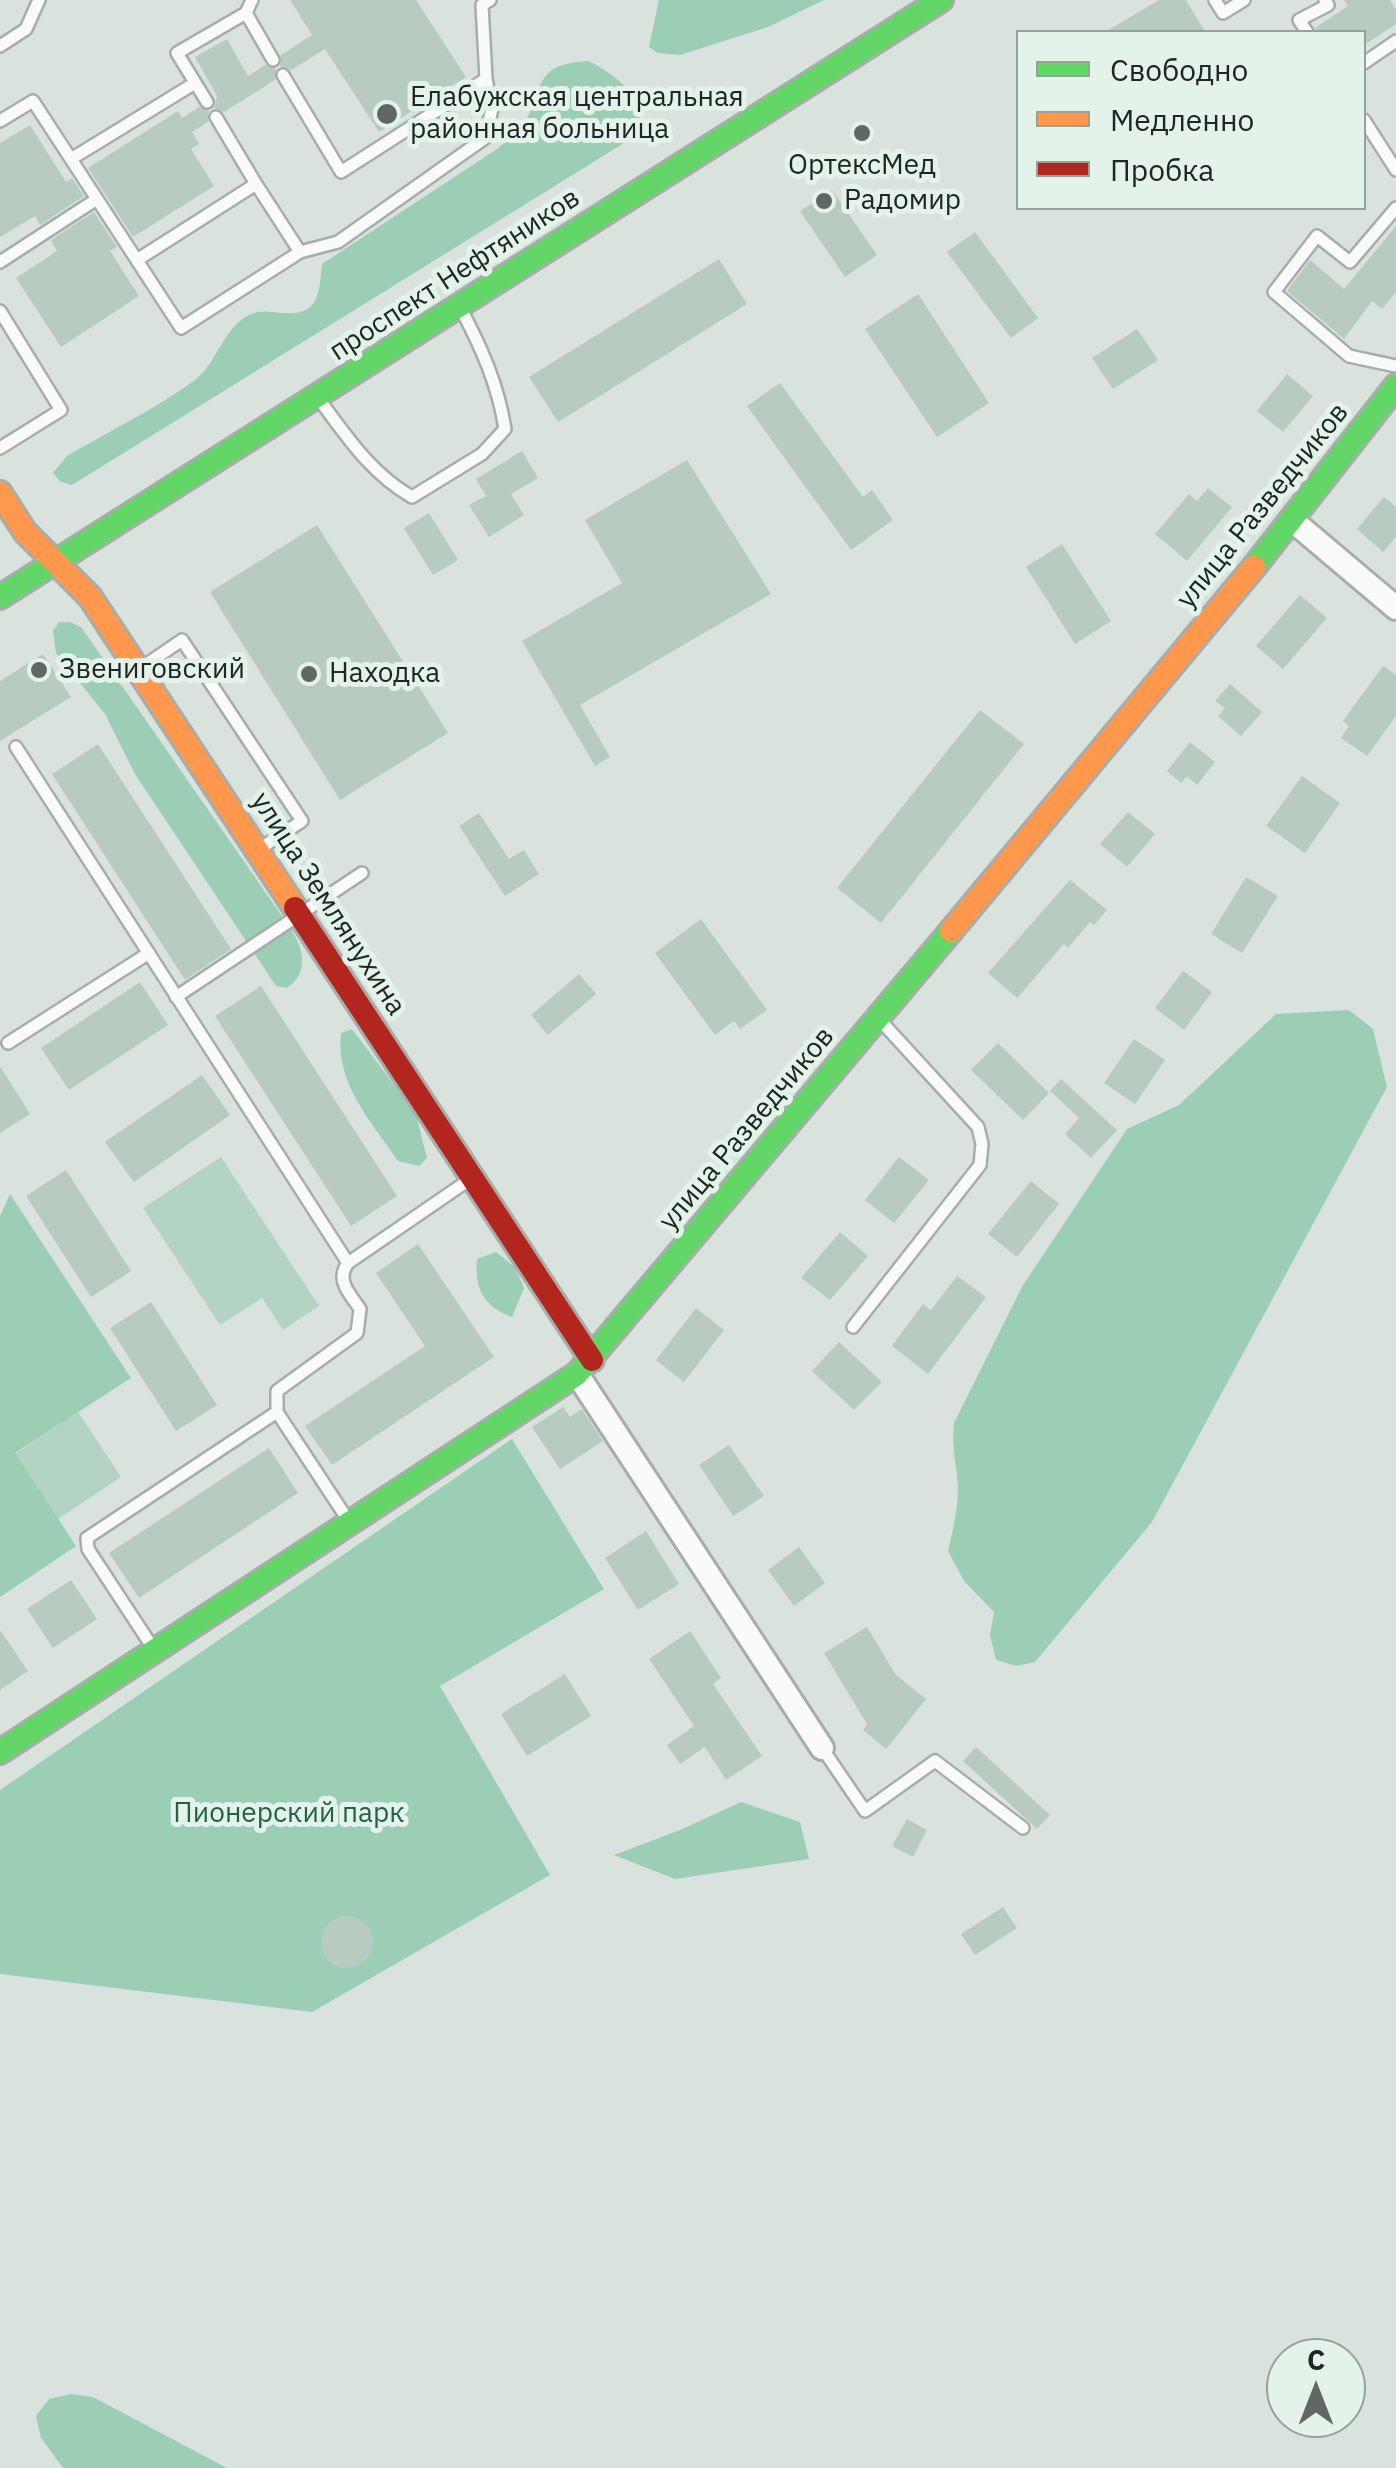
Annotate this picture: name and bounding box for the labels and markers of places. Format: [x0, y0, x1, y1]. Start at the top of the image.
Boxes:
place label: Елабужская центральная районная больница [410, 81, 744, 147]
marker: Елабужская центральная районная больница [374, 101, 400, 127]
marker: ОртексМед [851, 122, 873, 144]
place label: ОртексМед [788, 149, 936, 183]
place label: Радомир [844, 184, 961, 218]
marker: Радомир [813, 190, 835, 212]
place label: Звениговский [59, 653, 245, 687]
place label: Находка [329, 657, 440, 691]
marker: Звениговский [28, 659, 50, 681]
marker: Находка [298, 663, 320, 685]

